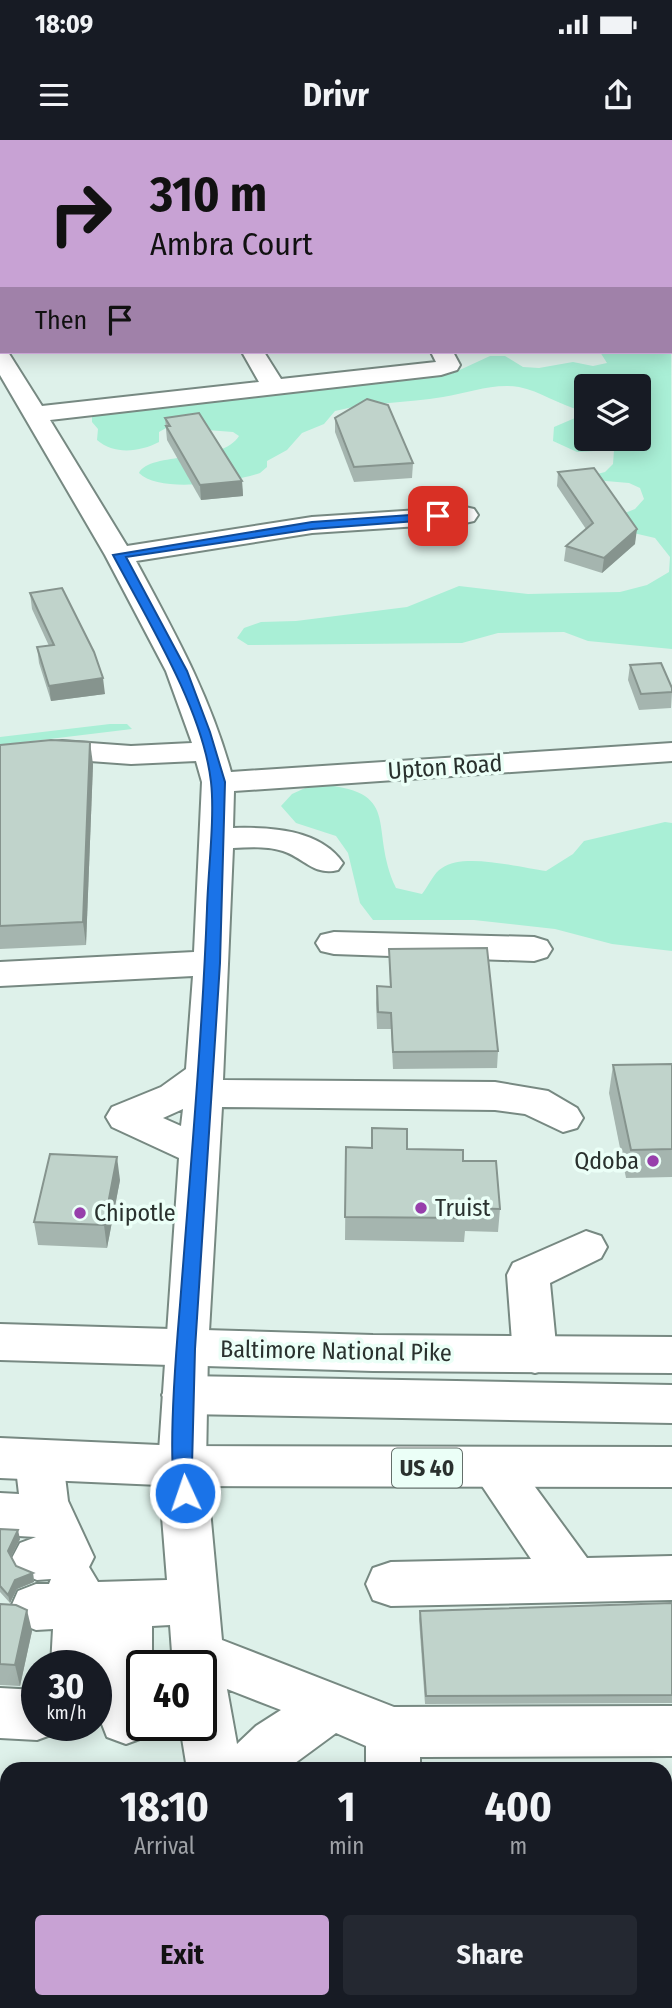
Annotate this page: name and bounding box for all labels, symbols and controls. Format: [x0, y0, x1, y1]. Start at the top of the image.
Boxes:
text: 18:09 [35, 9, 93, 40]
icon: menu [35, 76, 73, 114]
text: Drivr [303, 76, 369, 114]
icon: share [599, 76, 637, 114]
text: 310 m [150, 165, 267, 224]
icon: right [35, 168, 126, 259]
text: Ambra Court [150, 225, 313, 263]
icon: arrive [101, 301, 139, 339]
text: Then [35, 305, 87, 336]
map controls [574, 374, 651, 451]
button: layers [574, 374, 651, 451]
pin [408, 486, 468, 546]
icon: arrive [419, 497, 457, 535]
street label: Upton Road [387, 749, 503, 785]
place label: Qdoba [574, 1147, 639, 1175]
marker: Qdoba [645, 1153, 661, 1169]
place label: Truist [435, 1194, 491, 1222]
place label: Chipotle [94, 1199, 176, 1227]
marker: Truist [413, 1200, 429, 1216]
marker: Chipotle [72, 1205, 88, 1221]
street label: Baltimore National Pike [220, 1335, 452, 1367]
road number: US 40 [392, 1448, 462, 1488]
position arrow [148, 1456, 222, 1530]
speed limit sign: 40 [126, 1650, 217, 1741]
text: 30 [49, 1665, 84, 1707]
text: km/h [46, 1702, 87, 1724]
text: 18:10 [120, 1782, 209, 1832]
text: 1 [338, 1782, 356, 1832]
text: 400 [485, 1782, 552, 1832]
text: Arrival [134, 1832, 195, 1860]
text: min [329, 1832, 364, 1860]
text: m [509, 1832, 527, 1860]
button: Exit [35, 1915, 329, 1995]
button: Share [343, 1915, 637, 1995]

